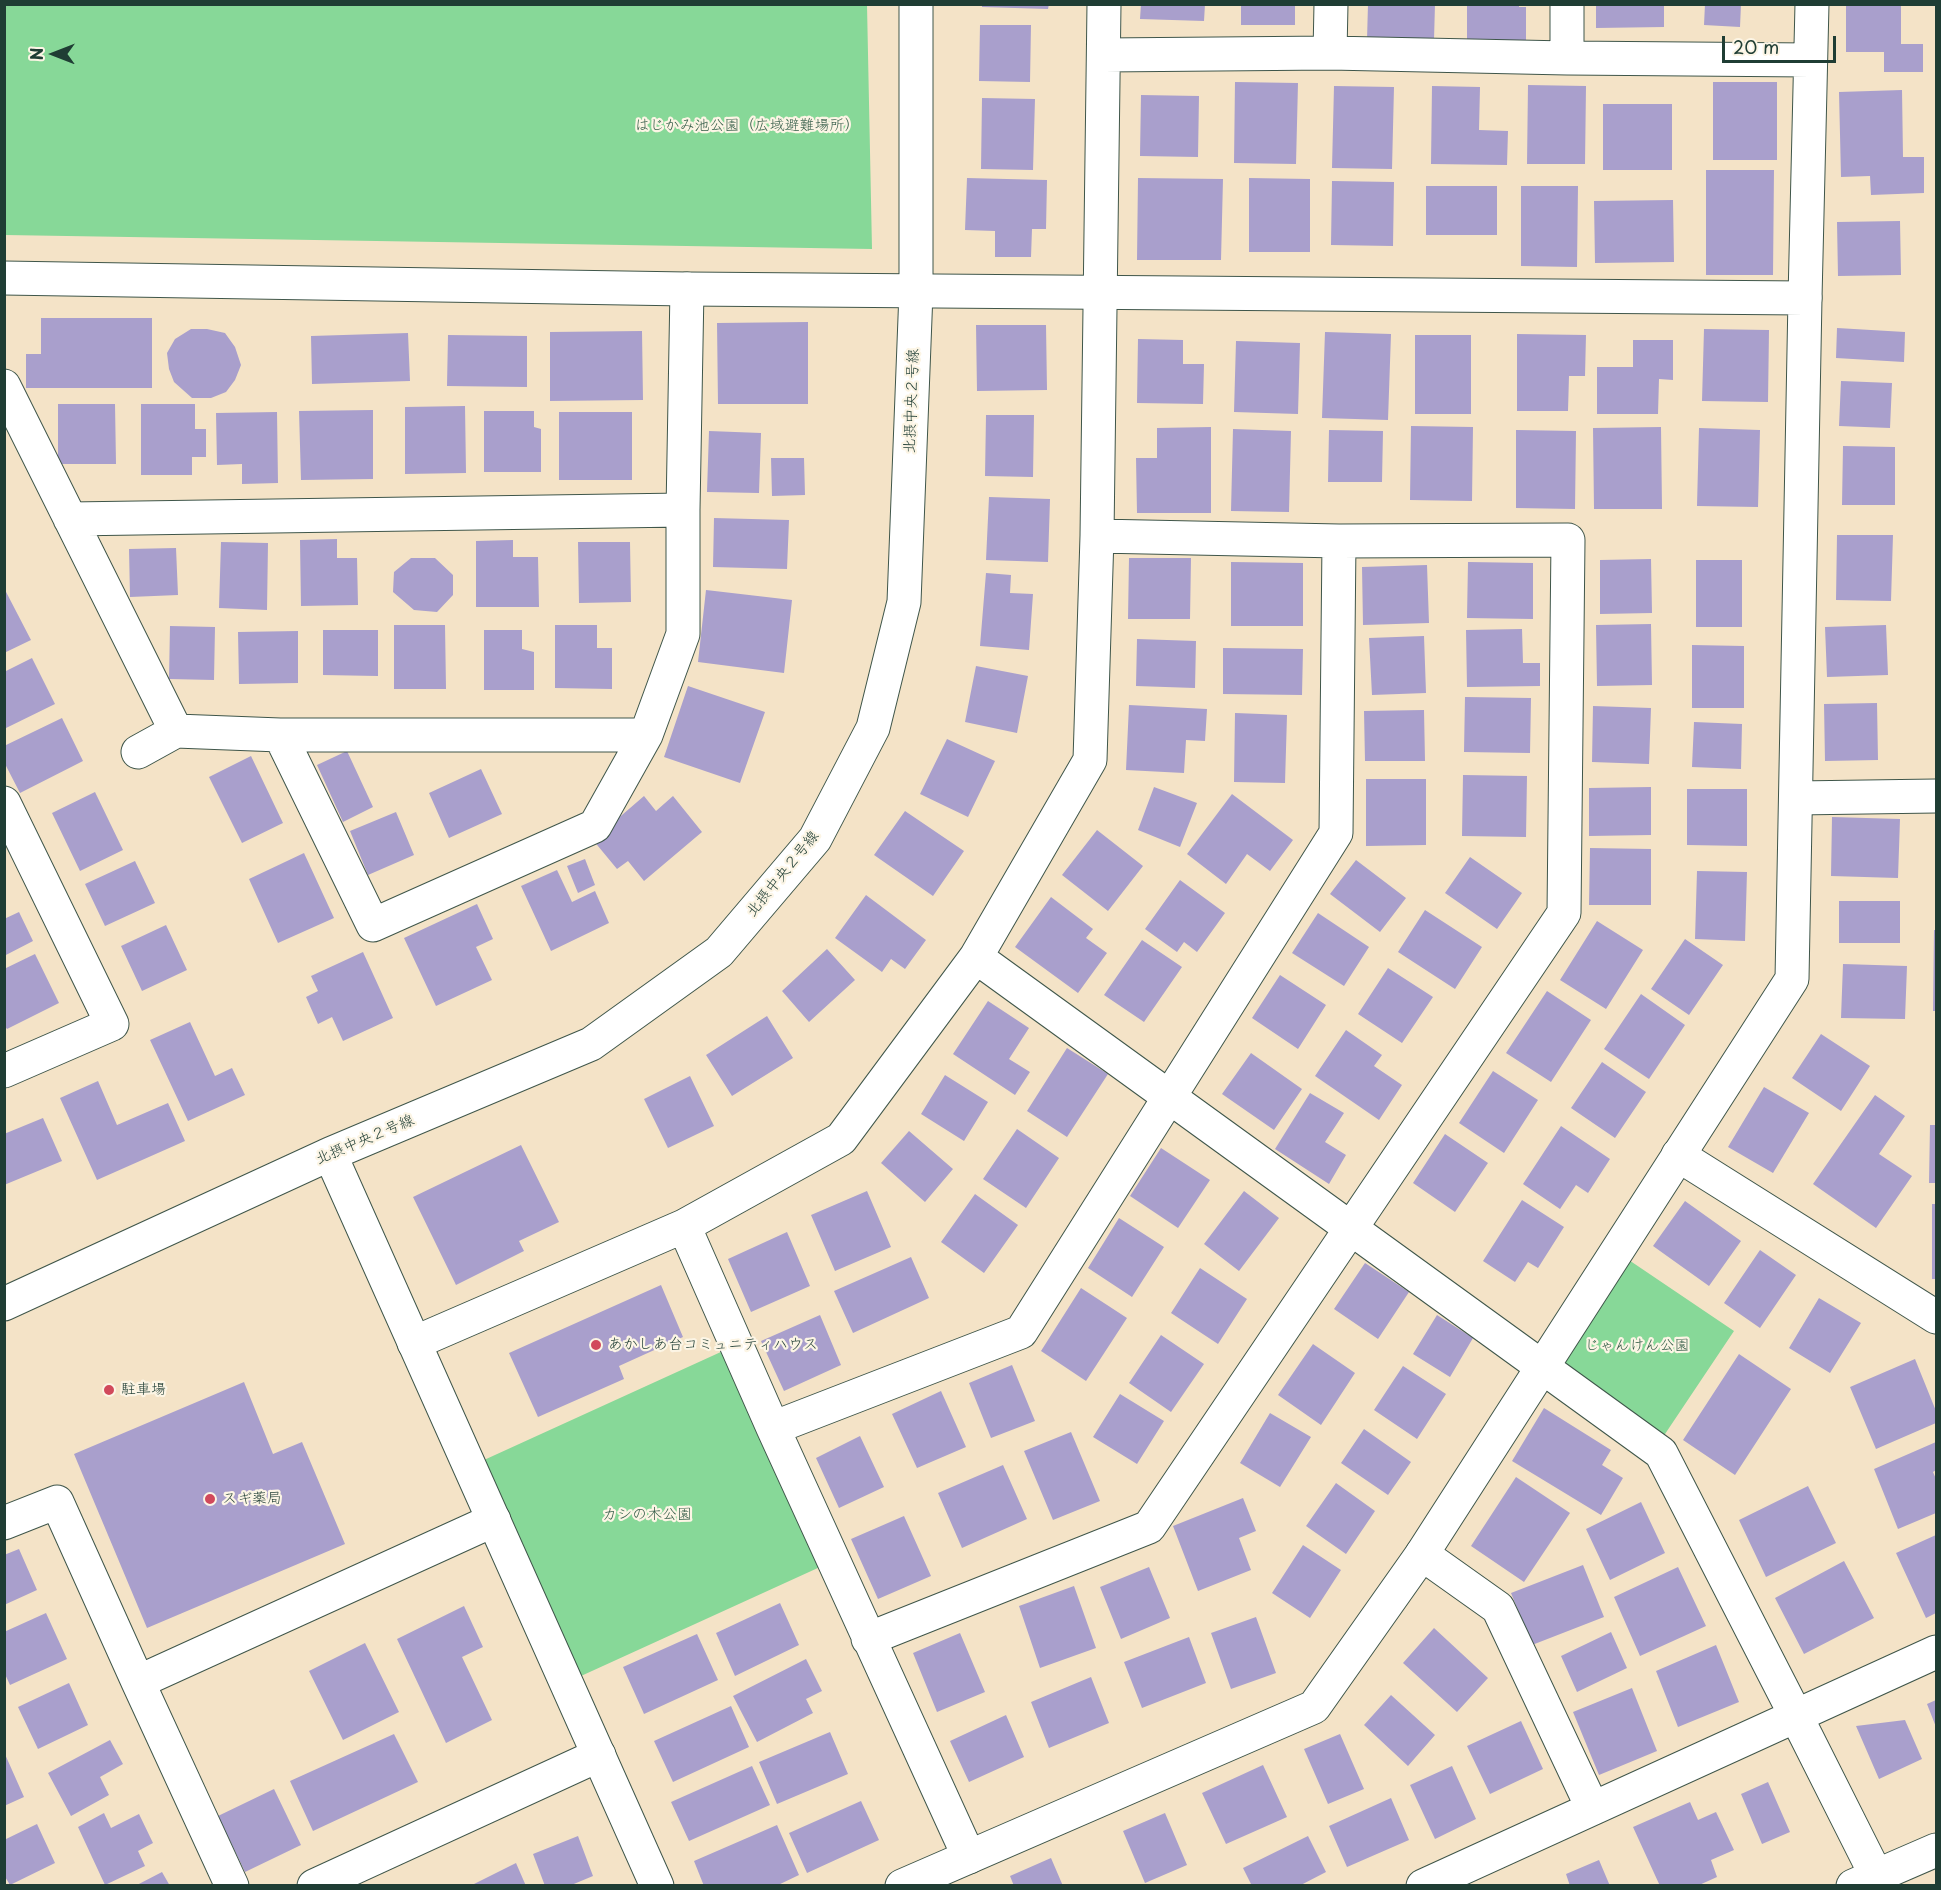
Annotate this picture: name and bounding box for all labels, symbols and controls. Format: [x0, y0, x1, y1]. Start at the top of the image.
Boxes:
north arrow [24, 24, 84, 84]
scale bar [1725, 24, 1839, 62]
text: 20 m [1733, 33, 1779, 60]
text: N [24, 48, 48, 60]
park label: はじかみ池公園（広域避難場所） [635, 117, 859, 135]
street label: 北摂中央２号線 [901, 348, 923, 454]
street label: 北摂中央２号線 [743, 828, 823, 920]
street label: 北摂中央２号線 [313, 1111, 417, 1169]
place label: あかしあ台コミュニティハウス [608, 1336, 818, 1354]
park label: じゃんけん公園 [1585, 1337, 1689, 1355]
marker: あかしあ台コミュニティハウス [589, 1338, 603, 1352]
place label: 駐車場 [121, 1381, 166, 1399]
marker: 駐車場 [102, 1383, 116, 1397]
place label: スギ薬局 [222, 1490, 282, 1508]
marker: スギ薬局 [203, 1492, 217, 1506]
park label: カシの木公園 [602, 1506, 692, 1524]

